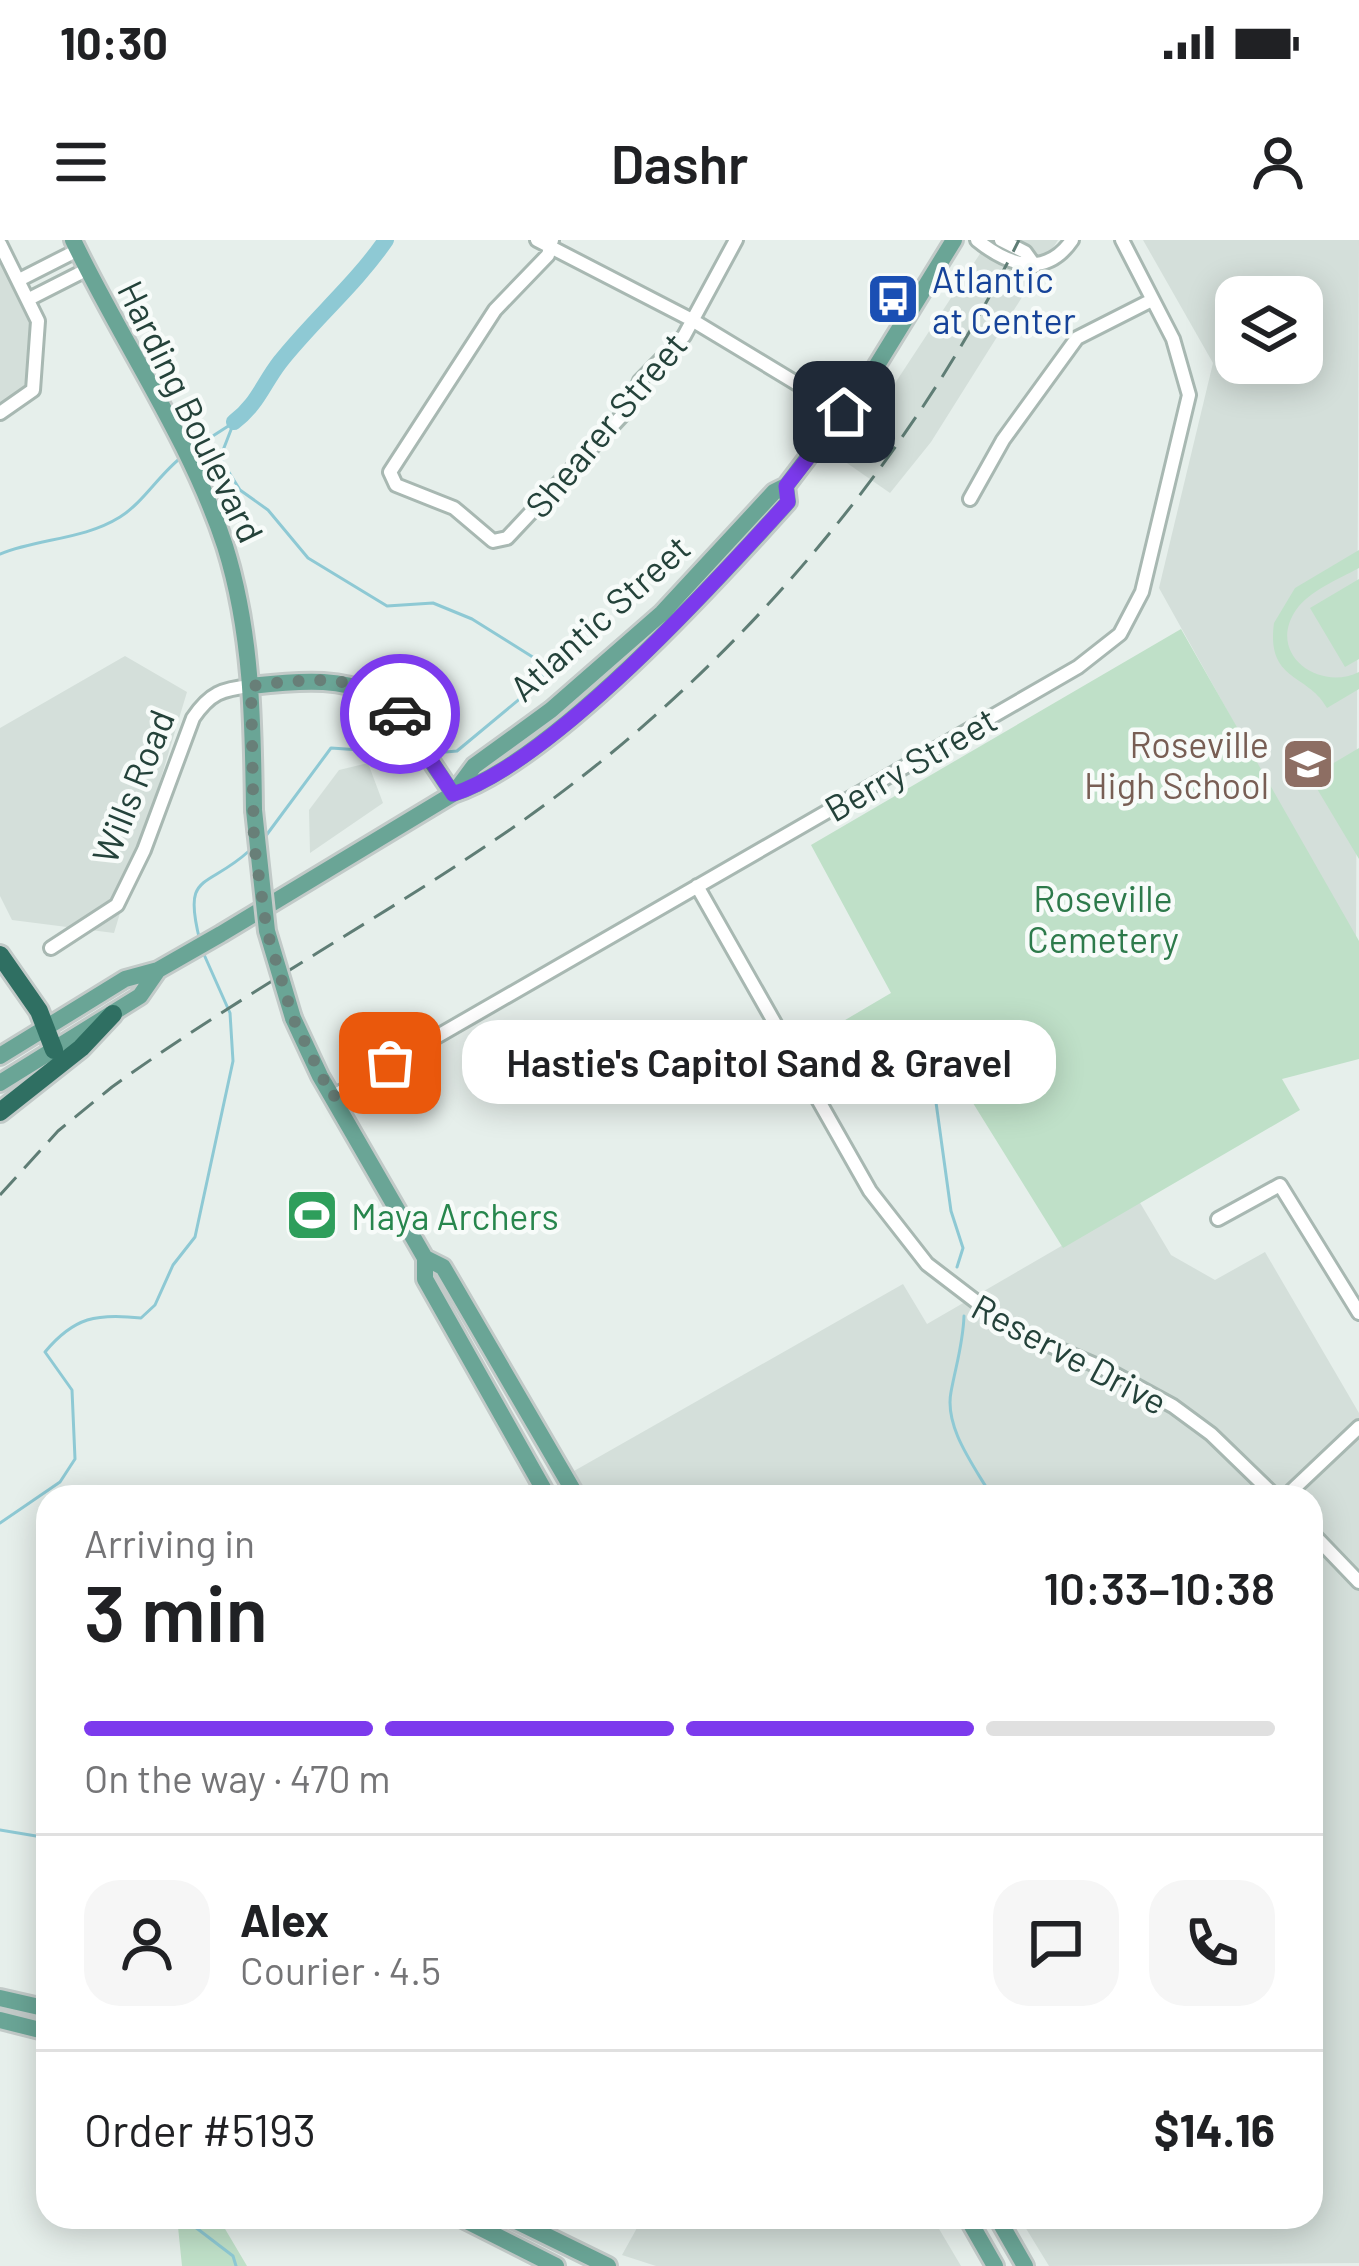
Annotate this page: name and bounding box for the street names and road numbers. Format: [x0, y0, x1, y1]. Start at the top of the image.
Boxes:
street label: Harding Boulevard [110, 273, 274, 549]
street label: Shearer Street [515, 323, 695, 525]
street label: Atlantic Street [500, 525, 698, 709]
street label: Berry Street [817, 697, 1003, 829]
street label: Wills Road [82, 703, 182, 869]
street label: Reserve Drive [965, 1284, 1175, 1422]

